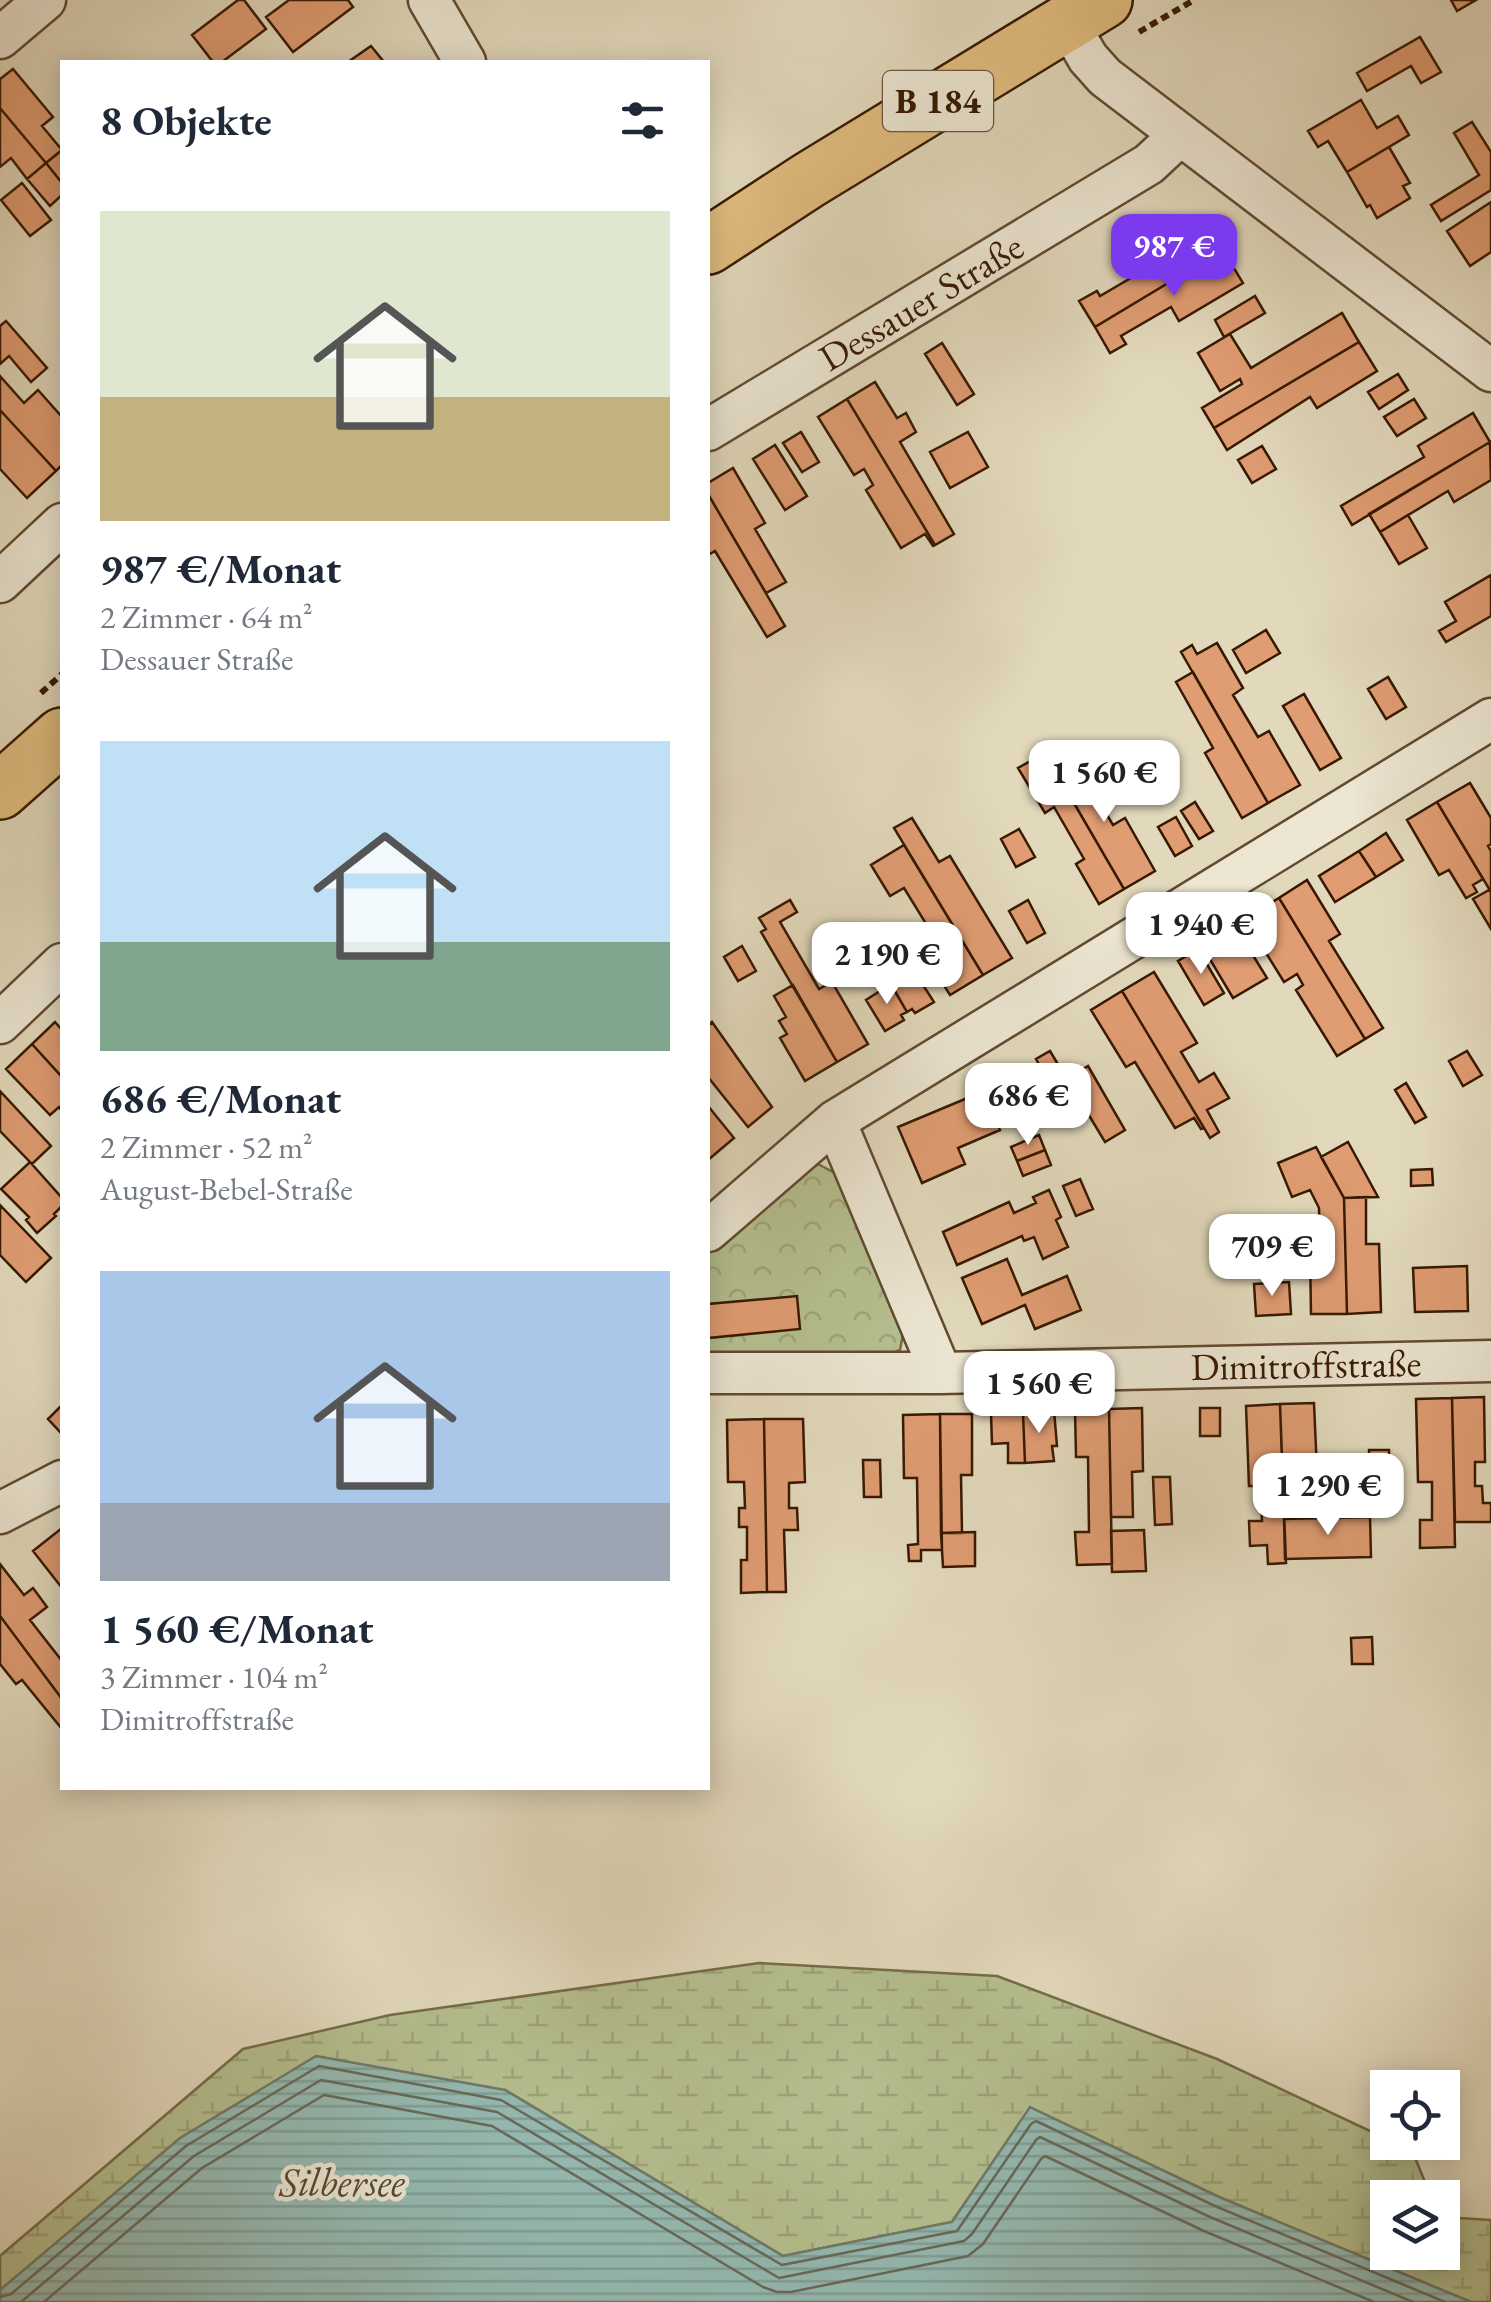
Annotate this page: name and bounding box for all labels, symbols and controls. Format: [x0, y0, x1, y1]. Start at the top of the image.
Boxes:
road number: B 184 [883, 71, 993, 131]
text: 8 Objekte [100, 93, 272, 148]
icon: filters [615, 93, 670, 148]
pin: 987 € [1104, 214, 1244, 299]
street label: Dessauer Straße [810, 221, 1032, 382]
text: 987 € [1133, 225, 1215, 267]
icon: home [295, 276, 475, 456]
text: 987 €/Monat [100, 541, 341, 596]
text: 2 Zimmer · 64 m² [100, 596, 313, 638]
text: Dessauer Straße [100, 638, 293, 680]
pin: 1 560 € [1012, 740, 1196, 825]
text: 1 560 € [1051, 751, 1157, 793]
icon: home [295, 806, 475, 986]
pin: 1 940 € [1109, 892, 1293, 977]
text: 1 940 € [1148, 903, 1254, 945]
pin: 2 190 € [795, 922, 979, 1007]
text: 2 190 € [834, 933, 940, 975]
pin: 686 € [958, 1063, 1098, 1148]
text: 686 €/Monat [100, 1071, 341, 1126]
text: 686 € [987, 1074, 1069, 1116]
text: 2 Zimmer · 52 m² [100, 1126, 313, 1168]
text: August-Bebel-Straße [100, 1168, 353, 1210]
pin: 709 € [1202, 1214, 1342, 1299]
text: 709 € [1231, 1225, 1313, 1267]
icon: home [295, 1336, 475, 1516]
street label: Dimitroffstraße [1190, 1338, 1422, 1391]
pin: 1 560 € [947, 1351, 1131, 1436]
text: 1 560 € [986, 1362, 1092, 1404]
pin: 1 290 € [1236, 1453, 1420, 1538]
text: 1 290 € [1275, 1464, 1381, 1506]
text: 1 560 €/Monat [100, 1601, 374, 1656]
text: 3 Zimmer · 104 m² [100, 1656, 328, 1698]
text: Dimitroffstraße [100, 1698, 294, 1740]
map controls [1370, 2070, 1460, 2270]
button: locate [1370, 2070, 1460, 2160]
water label: Silbersee [278, 2156, 405, 2208]
button: layers [1370, 2180, 1460, 2270]

